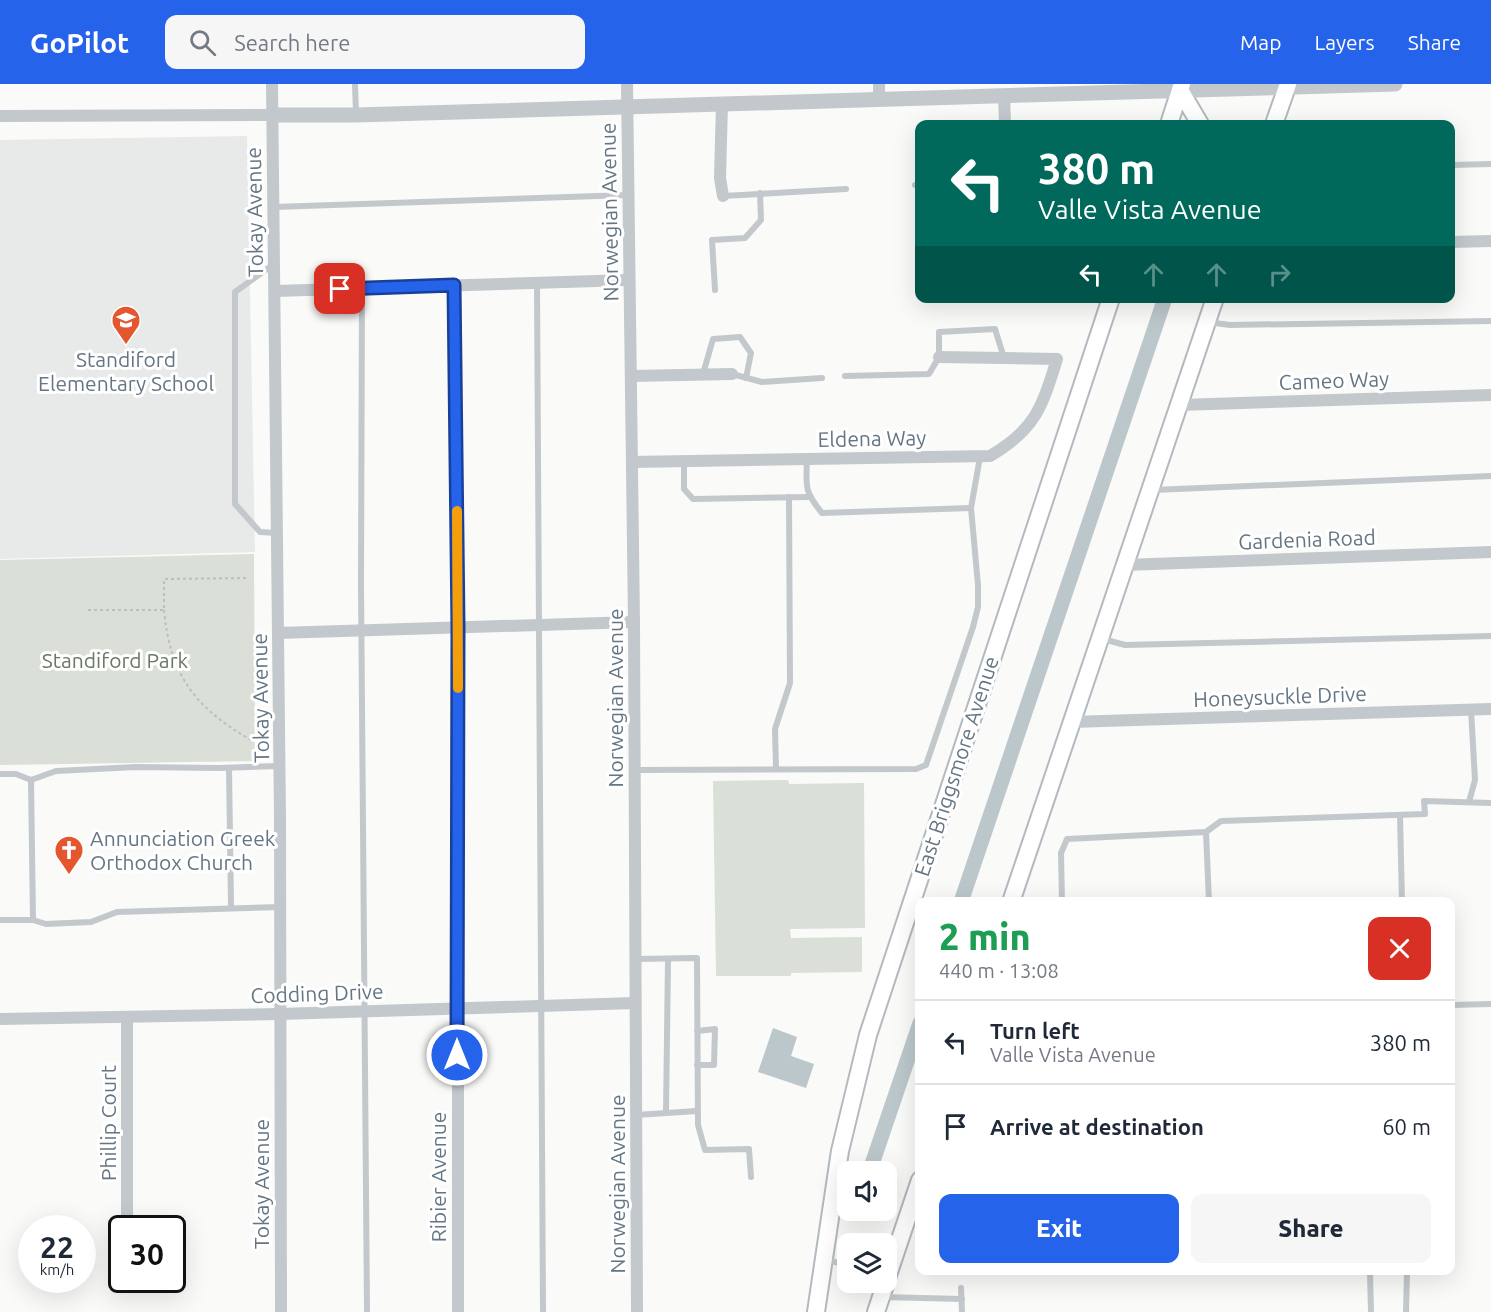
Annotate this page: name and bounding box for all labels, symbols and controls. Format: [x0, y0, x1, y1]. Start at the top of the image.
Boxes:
search box [165, 15, 585, 69]
icon: search [186, 26, 219, 59]
text: GoPilot [30, 27, 129, 58]
text: Search here [234, 30, 350, 55]
text: Map [1240, 30, 1281, 54]
text: Layers [1314, 30, 1375, 54]
text: Share [1408, 30, 1461, 54]
street label: Norwegian Avenue [595, 122, 623, 302]
icon: left [939, 144, 1017, 222]
text: 380 m [1038, 145, 1155, 192]
street label: Tokay Avenue [241, 147, 267, 277]
text: Valle Vista Avenue [1038, 194, 1262, 224]
icon: left [1074, 258, 1107, 291]
icon: ahead [1137, 258, 1170, 291]
icon: ahead [1200, 258, 1233, 291]
icon: right [1263, 258, 1296, 291]
pin [314, 263, 365, 314]
icon: arrive [323, 272, 356, 305]
school or university icon: Standiford Elementary School [110, 304, 142, 346]
place label: Standiford Elementary School [38, 347, 214, 395]
street label: Cameo Way [1278, 366, 1390, 394]
street label: Eldena Way [817, 425, 927, 451]
street label: Gardenia Road [1238, 525, 1376, 553]
street label: Norwegian Avenue [603, 608, 627, 788]
street label: Tokay Avenue [247, 633, 273, 763]
park label: Standiford Park [42, 648, 189, 672]
street label: East Briggsmore Avenue [909, 653, 1003, 879]
street label: Honeysuckle Drive [1193, 681, 1367, 711]
place label: Annunciation Greek Orthodox Church [90, 826, 276, 874]
church icon: Annunciation Greek Orthodox Church [53, 834, 85, 876]
text: 2 min [939, 916, 1031, 957]
button: close [1368, 917, 1431, 980]
text: 440 m · 13:08 [939, 959, 1059, 982]
street label: Codding Drive [250, 979, 384, 1007]
text: Turn left [990, 1018, 1080, 1043]
position arrow [425, 1023, 489, 1087]
icon: left [939, 1026, 972, 1059]
text: 380 m [1370, 1030, 1431, 1055]
text: Valle Vista Avenue [990, 1043, 1156, 1066]
street label: Phillip Court [96, 1065, 120, 1181]
street label: Norwegian Avenue [605, 1094, 629, 1274]
icon: arrive [939, 1110, 972, 1143]
street label: Ribier Avenue [426, 1112, 450, 1242]
text: Arrive at destination [990, 1114, 1204, 1139]
text: 60 m [1382, 1114, 1431, 1139]
street label: Tokay Avenue [249, 1119, 273, 1249]
map controls [837, 1161, 897, 1293]
button: sound [837, 1161, 897, 1221]
button: Exit [939, 1194, 1179, 1263]
button: Share [1191, 1194, 1431, 1263]
speed limit sign: 30 [108, 1215, 186, 1293]
text: 22 [40, 1230, 74, 1264]
button: layers [837, 1233, 897, 1293]
text: km/h [40, 1261, 74, 1278]

